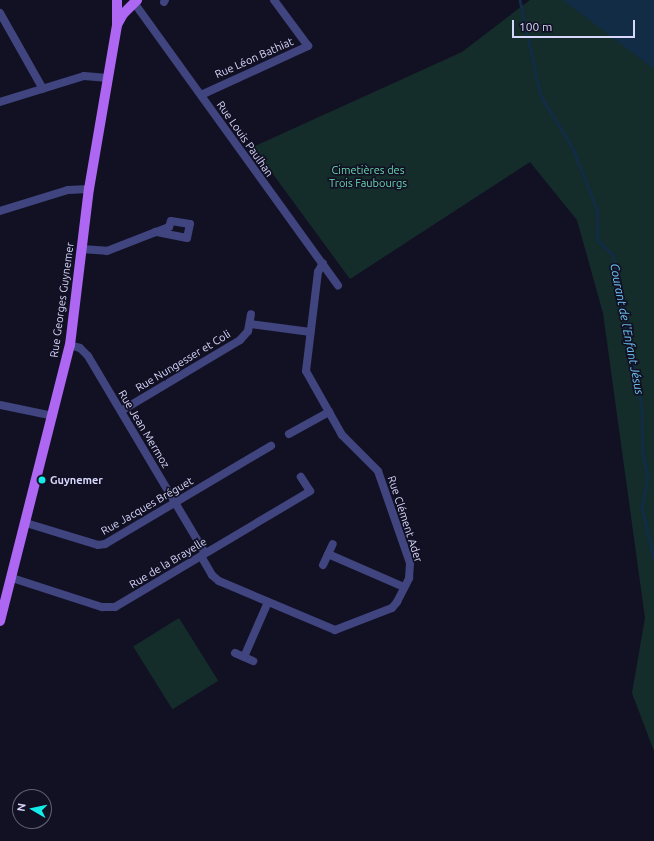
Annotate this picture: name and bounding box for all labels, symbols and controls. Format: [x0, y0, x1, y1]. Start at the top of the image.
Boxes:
scale bar [514, 12, 637, 38]
text: 100 m [519, 20, 552, 33]
street label: Rue Léon Bathiat [213, 35, 295, 81]
street label: Rue Louis Paulhan [214, 99, 276, 179]
park label: Cimetières des Trois Faubourgs [329, 164, 407, 190]
street label: Rue Georges Guynemer [47, 241, 77, 359]
water label: Courant de l'Enfant Jésus [607, 262, 647, 396]
street label: Rue Nungesser et Coli [133, 327, 233, 395]
street label: Rue Jean Mermoz [116, 388, 172, 470]
place label: Guynemer [50, 473, 103, 487]
street label: Rue Jacques Bréguet [99, 474, 195, 538]
street label: Rue Clément Ader [385, 474, 425, 564]
marker: Guynemer [37, 475, 47, 485]
street label: Rue de la Brayelle [127, 535, 209, 591]
north arrow [12, 789, 52, 829]
text: N [15, 802, 28, 812]

